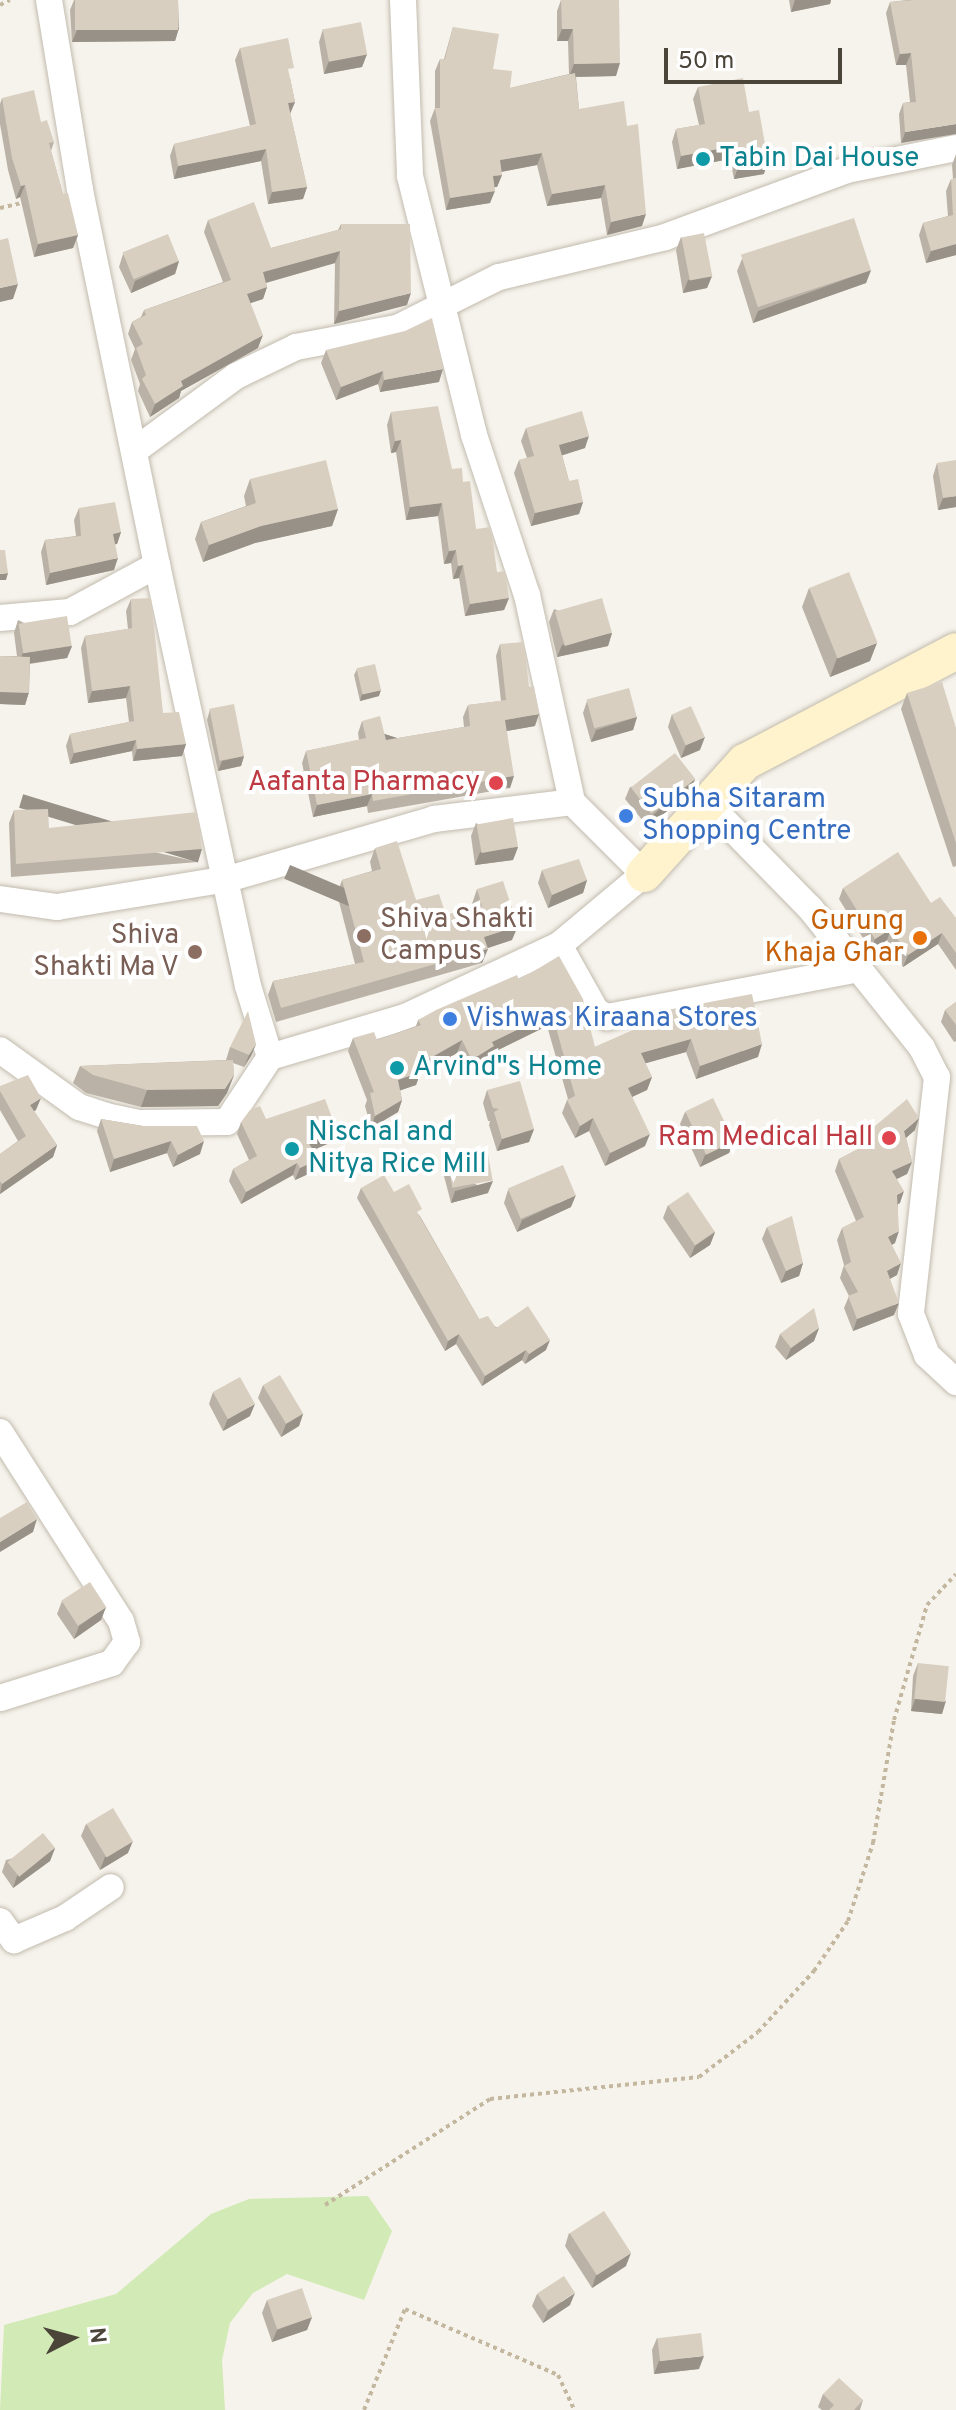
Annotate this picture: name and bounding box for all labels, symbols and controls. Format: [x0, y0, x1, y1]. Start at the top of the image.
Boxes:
scale bar [668, 32, 846, 82]
text: 50 m [678, 47, 734, 77]
place label: Tabin Dai House [719, 142, 919, 176]
marker: Tabin Dai House [694, 150, 712, 168]
place label: Aafanta Pharmacy [248, 766, 480, 800]
marker: Aafanta Pharmacy [487, 774, 505, 792]
place label: Subha Sitaram Shopping Centre [642, 783, 851, 849]
marker: Subha Sitaram Shopping Centre [617, 807, 635, 825]
place label: Shiva Shakti Campus [380, 903, 534, 969]
place label: Gurung Khaja Ghar [764, 905, 904, 971]
place label: Shiva Shakti Ma V [32, 919, 179, 985]
marker: Shiva Shakti Campus [355, 927, 373, 945]
marker: Gurung Khaja Ghar [911, 929, 929, 947]
marker: Shiva Shakti Ma V [186, 943, 204, 961]
place label: Vishwas Kiraana Stores [466, 1002, 758, 1036]
marker: Vishwas Kiraana Stores [441, 1010, 459, 1028]
place label: Arvind"s Home [413, 1051, 602, 1085]
marker: Arvind"s Home [388, 1059, 406, 1077]
place label: Nischal and Nitya Rice Mill [308, 1116, 486, 1182]
place label: Ram Medical Hall [658, 1121, 873, 1155]
marker: Ram Medical Hall [880, 1129, 898, 1147]
marker: Nischal and Nitya Rice Mill [283, 1140, 301, 1158]
north arrow [32, 2298, 112, 2378]
text: N [82, 2326, 111, 2345]

